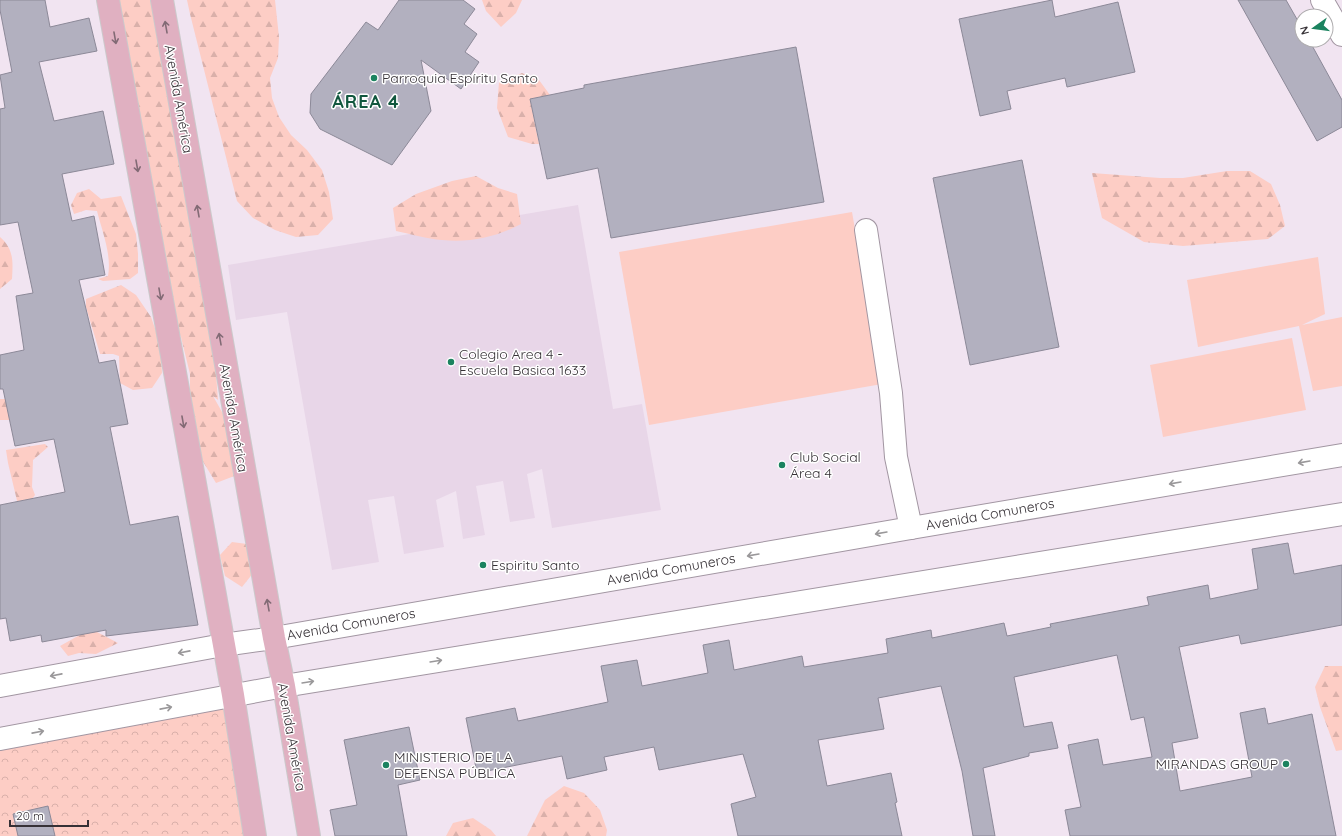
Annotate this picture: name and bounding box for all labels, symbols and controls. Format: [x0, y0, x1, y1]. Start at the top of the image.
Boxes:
north arrow [1294, 8, 1334, 48]
one-way arrow [162, 21, 170, 34]
text: N [1297, 25, 1312, 36]
one-way arrow [111, 32, 119, 45]
street label: Avenida América [161, 43, 197, 155]
place label: Parroquia Espíritu Santo [382, 69, 538, 87]
marker: Parroquia Espíritu Santo [369, 73, 379, 83]
district label: ÁREA 4 [332, 90, 400, 113]
one-way arrow [134, 160, 142, 173]
one-way arrow [194, 205, 202, 218]
one-way arrow [156, 287, 164, 300]
one-way arrow [216, 333, 224, 346]
place label: Colegio Area 4 - Escuela Basica 1633 [459, 345, 586, 379]
marker: Colegio Area 4 - Escuela Basica 1633 [446, 357, 456, 367]
street label: Avenida América [216, 362, 252, 474]
one-way arrow [179, 415, 187, 428]
place label: Club Social Área 4 [790, 448, 861, 482]
one-way arrow [1297, 458, 1310, 466]
marker: Club Social Área 4 [777, 460, 787, 470]
one-way arrow [1169, 479, 1182, 487]
street label: Avenida Comuneros [924, 494, 1056, 534]
one-way arrow [875, 529, 888, 537]
street label: Avenida Comuneros [605, 549, 737, 589]
one-way arrow [747, 551, 760, 559]
place label: Espiritu Santo [491, 556, 580, 574]
marker: Espiritu Santo [478, 560, 488, 570]
one-way arrow [263, 599, 271, 612]
street label: Avenida Comuneros [285, 604, 417, 644]
one-way arrow [178, 648, 191, 656]
one-way arrow [429, 657, 442, 665]
one-way arrow [50, 672, 63, 680]
one-way arrow [301, 678, 314, 686]
street label: Avenida América [274, 681, 310, 793]
one-way arrow [159, 703, 172, 711]
one-way arrow [31, 728, 44, 736]
place label: MINISTERIO DE LA DEFENSA PÚBLICA [394, 748, 515, 782]
place label: MIRANDAS GROUP [1156, 755, 1278, 773]
marker: MIRANDAS GROUP [1281, 759, 1291, 769]
marker: MINISTERIO DE LA DEFENSA PÚBLICA [381, 760, 391, 770]
scale bar [10, 802, 88, 828]
text: 20 m [16, 808, 44, 823]

